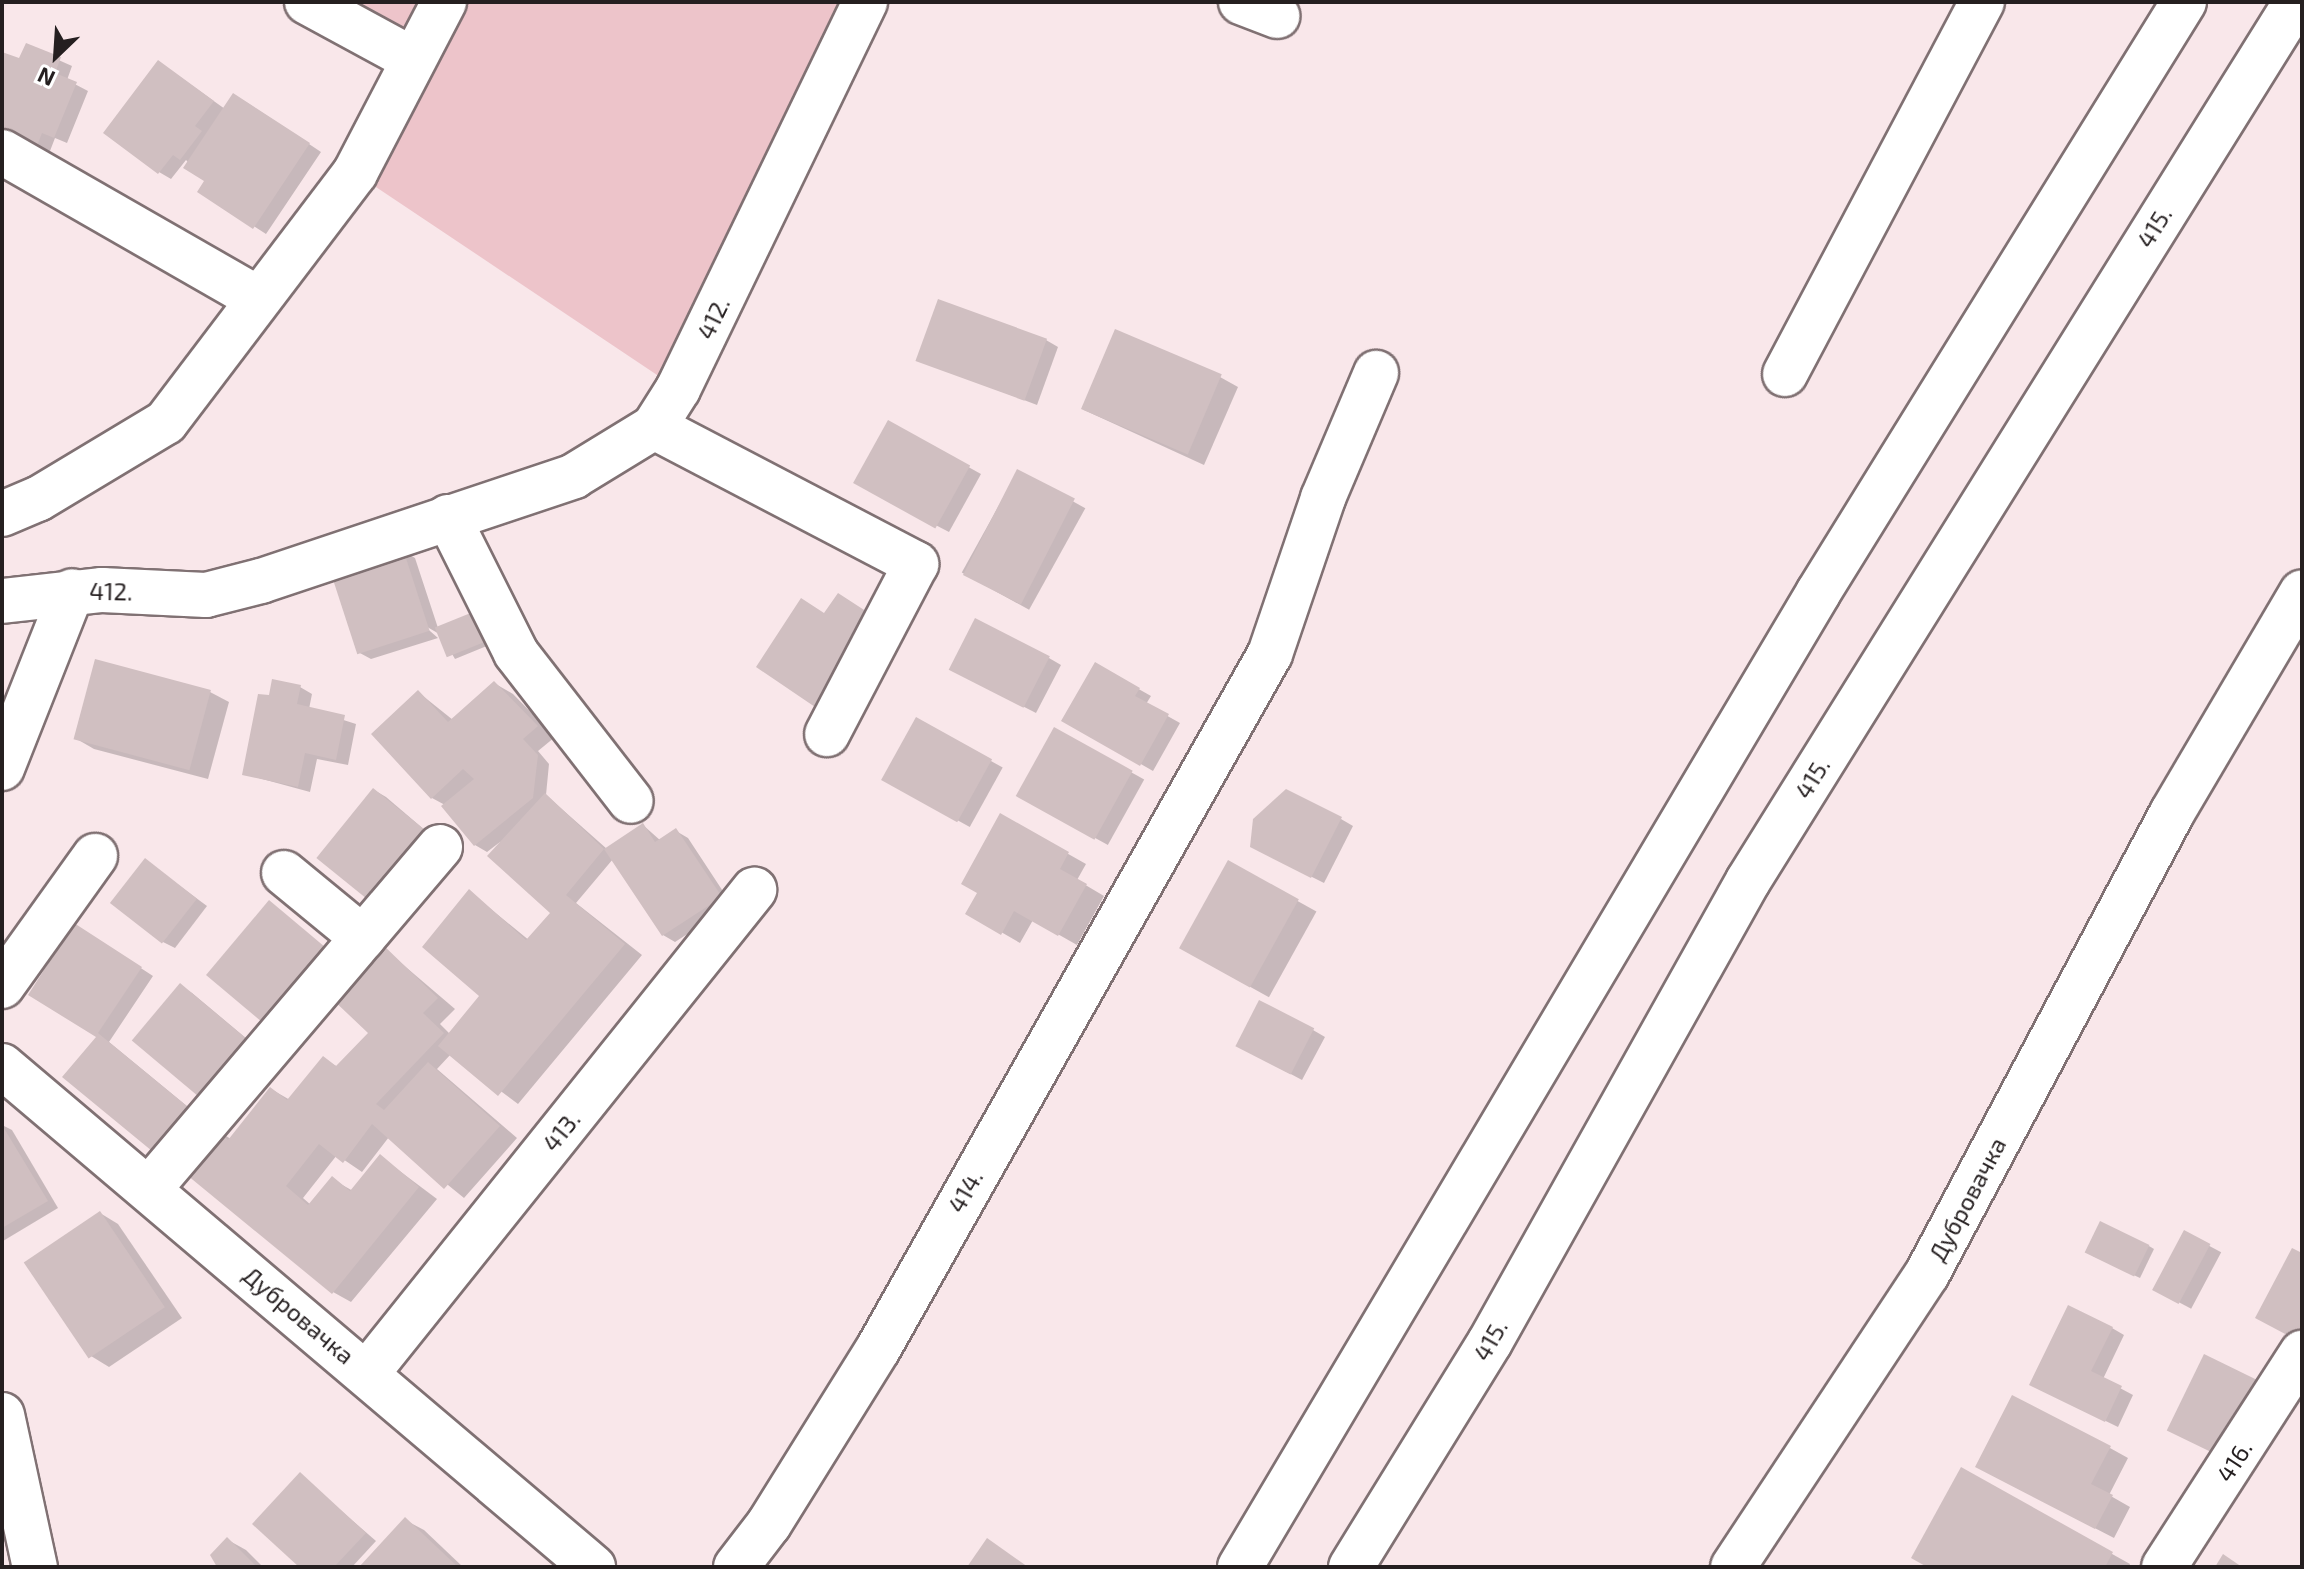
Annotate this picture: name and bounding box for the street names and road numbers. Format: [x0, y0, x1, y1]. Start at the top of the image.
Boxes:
street label: 415. [2130, 201, 2178, 253]
street label: 412. [691, 292, 735, 344]
street label: 412. [89, 576, 133, 606]
street label: 415. [1788, 752, 1836, 804]
street label: 413. [536, 1105, 586, 1157]
street label: Дубровачка [1922, 1132, 2012, 1266]
street label: 414. [941, 1165, 989, 1217]
street label: Дубровачка [238, 1260, 360, 1370]
street label: 415. [1467, 1314, 1513, 1366]
street label: 416. [2210, 1435, 2258, 1487]

